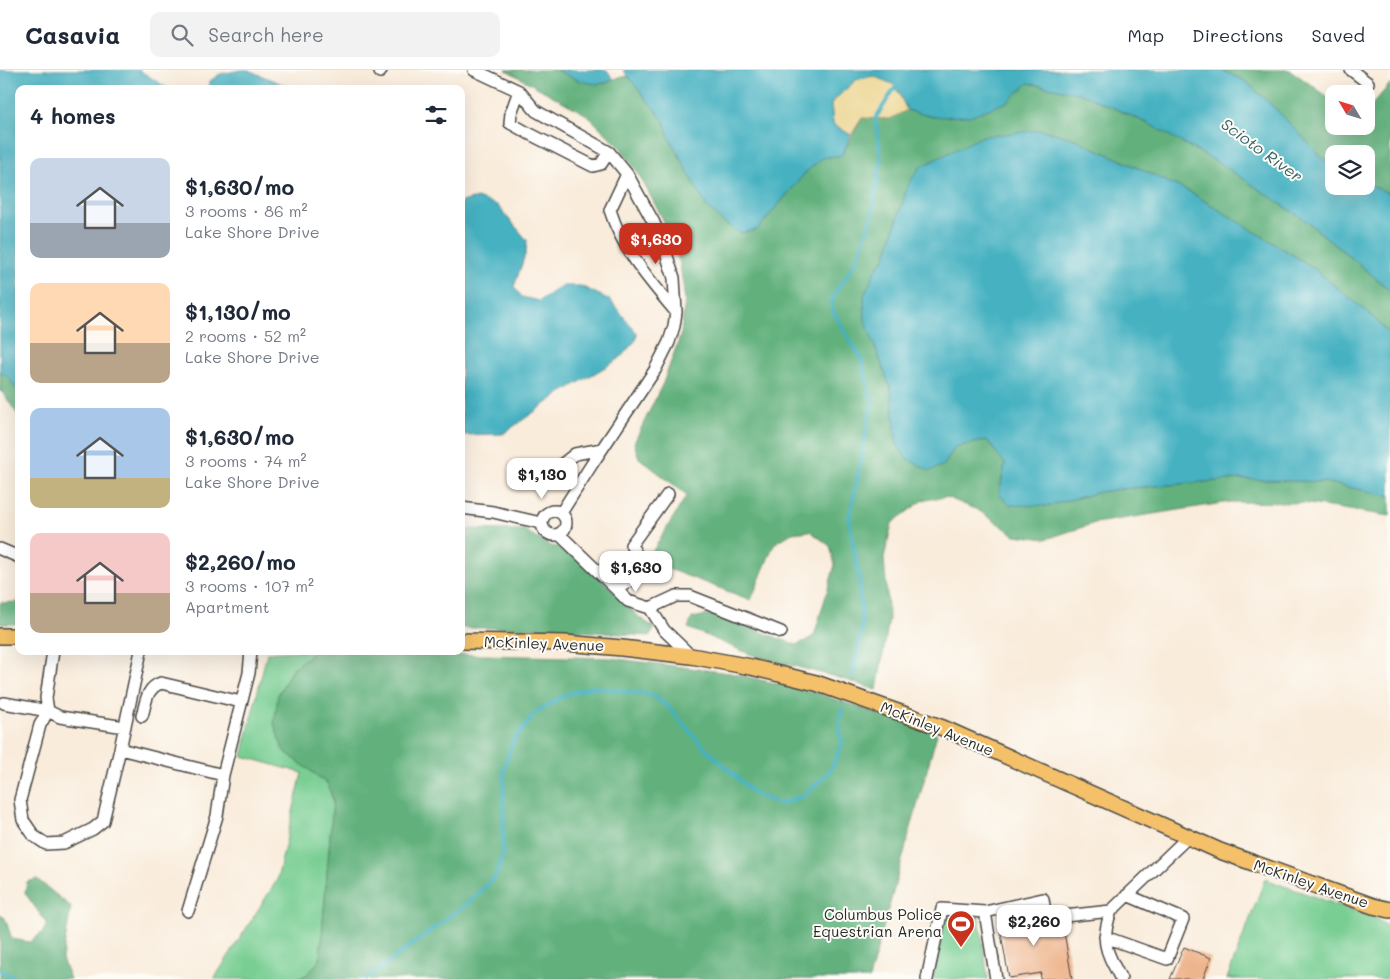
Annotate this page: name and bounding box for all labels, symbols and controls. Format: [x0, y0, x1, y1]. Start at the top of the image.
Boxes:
search box [150, 12, 500, 57]
text: Casavia [25, 19, 120, 50]
icon: search [168, 21, 196, 49]
text: Search here [208, 22, 324, 47]
text: Map [1127, 23, 1164, 47]
text: Directions [1192, 23, 1284, 47]
text: Saved [1312, 23, 1365, 47]
north arrow [1325, 85, 1375, 135]
map controls [1325, 85, 1375, 195]
icon: filters [422, 101, 450, 129]
text: 4 homes [30, 102, 116, 129]
water label: Scioto River [1217, 113, 1307, 186]
button: layers [1325, 145, 1375, 195]
text: $1,630/mo [185, 173, 294, 200]
icon: home [70, 178, 130, 238]
text: 3 rooms · 86 m² [185, 200, 308, 221]
text: Lake Shore Drive [185, 221, 320, 242]
pin: $1,630 [615, 222, 697, 265]
text: $1,630 [630, 228, 682, 249]
text: $1,130/mo [185, 298, 291, 325]
icon: home [70, 303, 130, 363]
text: 2 rooms · 52 m² [185, 325, 306, 346]
text: Lake Shore Drive [185, 346, 320, 367]
text: $1,630/mo [185, 423, 294, 450]
icon: home [70, 428, 130, 488]
text: 3 rooms · 74 m² [185, 450, 306, 471]
pin: $1,130 [501, 458, 583, 500]
text: $1,130 [518, 463, 566, 484]
text: Lake Shore Drive [185, 471, 320, 492]
text: $2,260/mo [185, 548, 296, 575]
pin: $1,630 [595, 550, 677, 593]
icon: home [70, 553, 130, 613]
text: $1,630 [610, 556, 662, 577]
text: 3 rooms · 107 m² [185, 575, 314, 596]
text: Apartment [185, 596, 270, 617]
street label: McKinley Avenue [484, 631, 605, 655]
street label: McKinley Avenue [878, 696, 997, 760]
street label: McKinley Avenue [1251, 854, 1371, 912]
place label: Columbus Police Equestrian Arena [813, 904, 942, 941]
pin: $2,260 [993, 904, 1075, 947]
sports icon: Columbus Police Equestrian Arena [946, 909, 976, 948]
text: $2,260 [1008, 910, 1060, 931]

